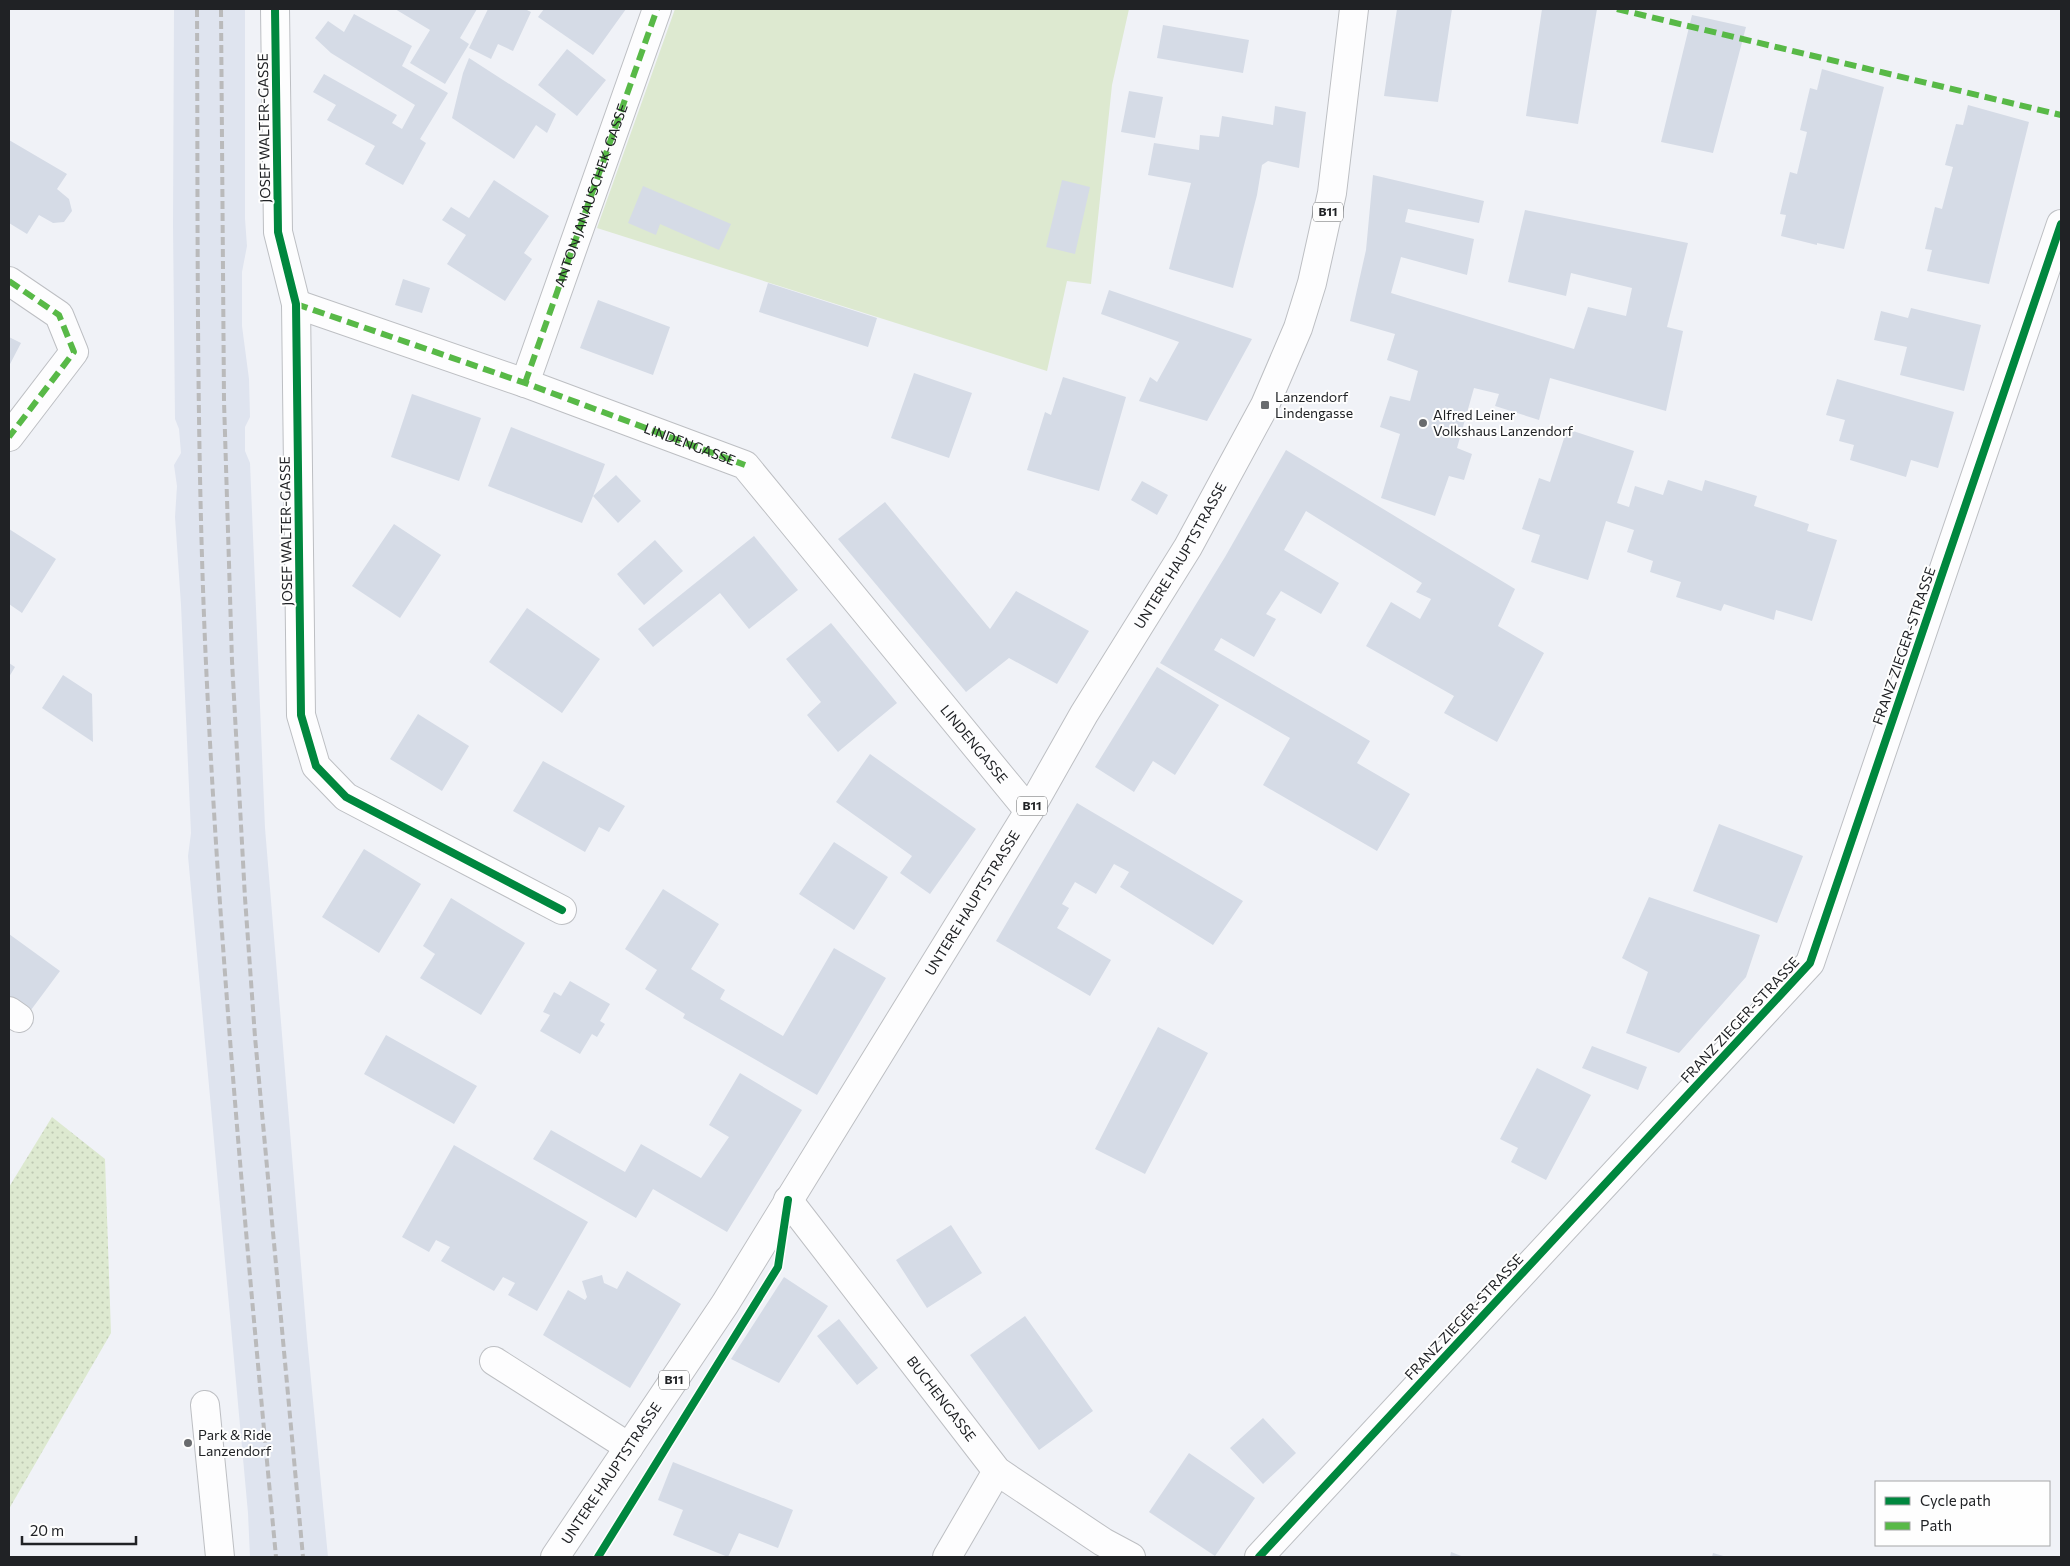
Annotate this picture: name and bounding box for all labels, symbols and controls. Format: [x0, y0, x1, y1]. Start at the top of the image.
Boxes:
street label: JOSEF WALTER-GASSE [254, 53, 273, 203]
street label: ANTON JANAUSCHEK-GASSE [551, 101, 631, 289]
road number: B11 [1313, 202, 1343, 222]
place label: Lanzendorf Lindengasse [1275, 388, 1353, 421]
marker: Lanzendorf Lindengasse [1259, 399, 1271, 411]
place label: Alfred Leiner Volkshaus Lanzendorf [1433, 406, 1573, 439]
marker: Alfred Leiner Volkshaus Lanzendorf [1417, 417, 1429, 429]
street label: LINDENGASSE [642, 419, 738, 469]
street label: JOSEF WALTER-GASSE [276, 456, 295, 606]
street label: UNTERE HAUPTSTRASSE [1130, 479, 1229, 632]
street label: FRANZ ZIEGER-STRASSE [1868, 565, 1939, 727]
street label: LINDENGASSE [937, 701, 1012, 786]
road number: B11 [1017, 796, 1047, 816]
street label: UNTERE HAUPTSTRASSE [921, 827, 1023, 978]
street label: FRANZ ZIEGER-STRASSE [1677, 953, 1802, 1086]
street label: FRANZ ZIEGER-STRASSE [1401, 1250, 1526, 1383]
street label: BUCHENGASSE [904, 1353, 980, 1444]
road number: B11 [659, 1370, 689, 1390]
street label: UNTERE HAUPTSTRASSE [557, 1399, 665, 1547]
place label: Park & Ride Lanzendorf [198, 1426, 272, 1459]
marker: Park & Ride Lanzendorf [182, 1437, 194, 1449]
legend [1875, 1481, 2050, 1546]
text: Cycle path [1920, 1491, 1991, 1509]
scale bar [22, 1514, 136, 1546]
text: Path [1920, 1516, 1952, 1534]
text: 20 m [30, 1521, 64, 1539]

